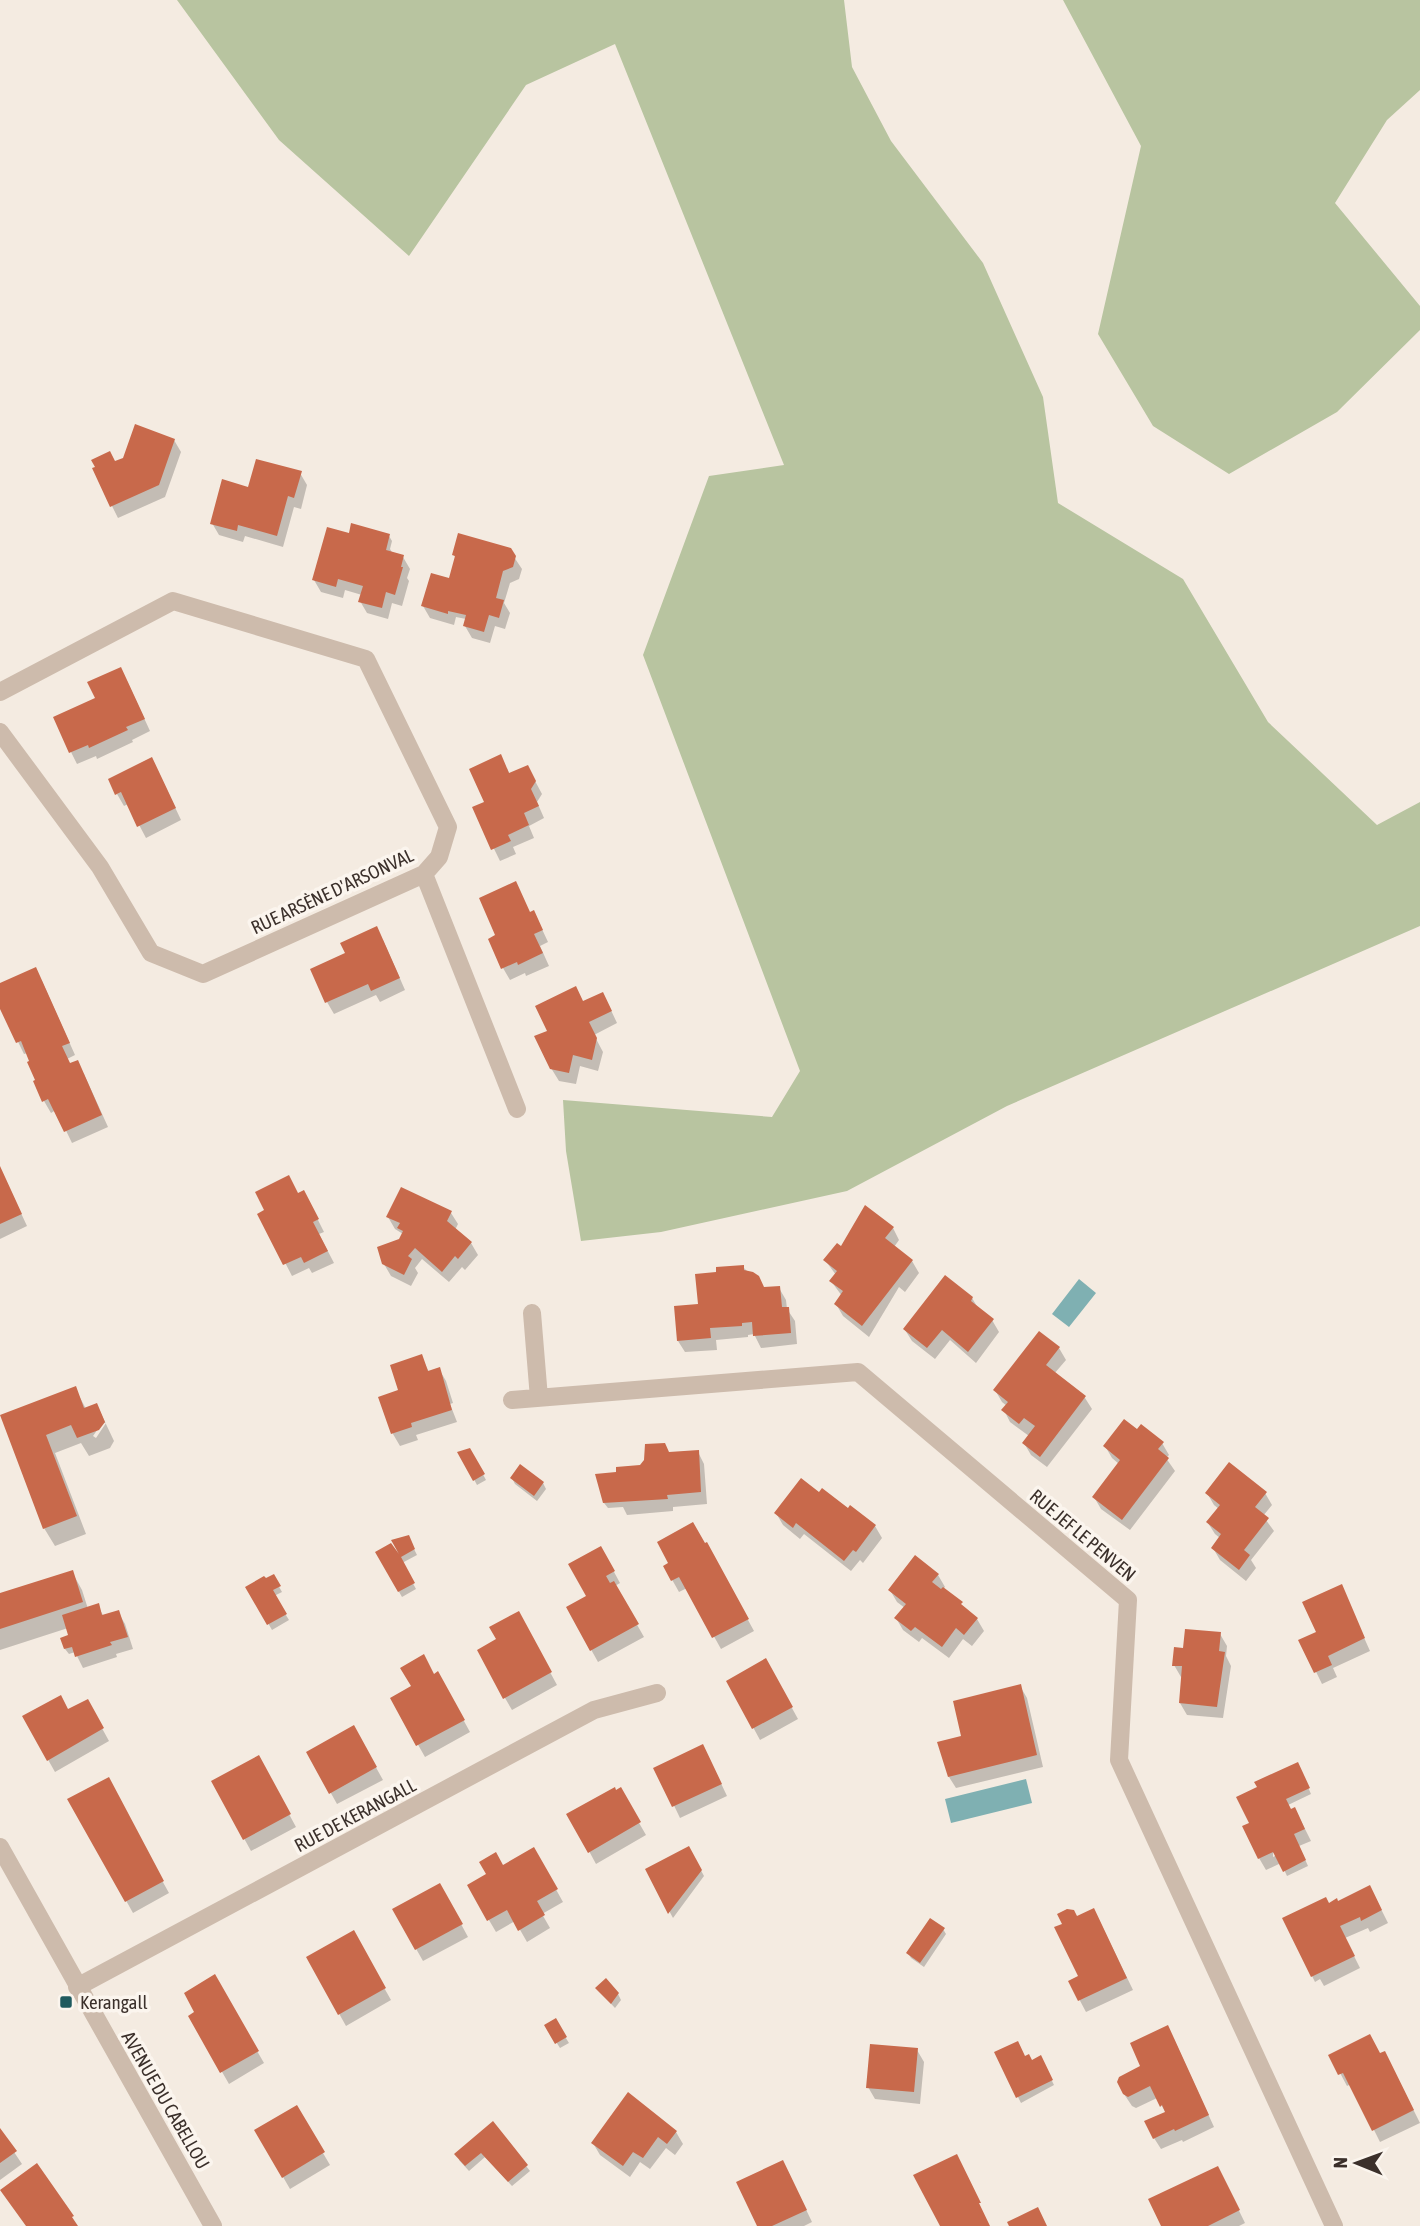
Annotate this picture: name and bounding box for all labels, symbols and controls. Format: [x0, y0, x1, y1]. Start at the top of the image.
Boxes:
street label: RUE ARSÈNE D'ARSONVAL [247, 843, 417, 938]
street label: RUE JEF LE PENVEN [1026, 1484, 1140, 1586]
street label: RUE DE KERANGALL [291, 1773, 420, 1856]
place label: Kerangall [80, 1991, 148, 2013]
marker: Kerangall [58, 1994, 74, 2010]
street label: AVENUE DU CABELLOU [118, 2027, 214, 2173]
north arrow [1322, 2128, 1392, 2198]
text: N [1329, 2157, 1351, 2169]

